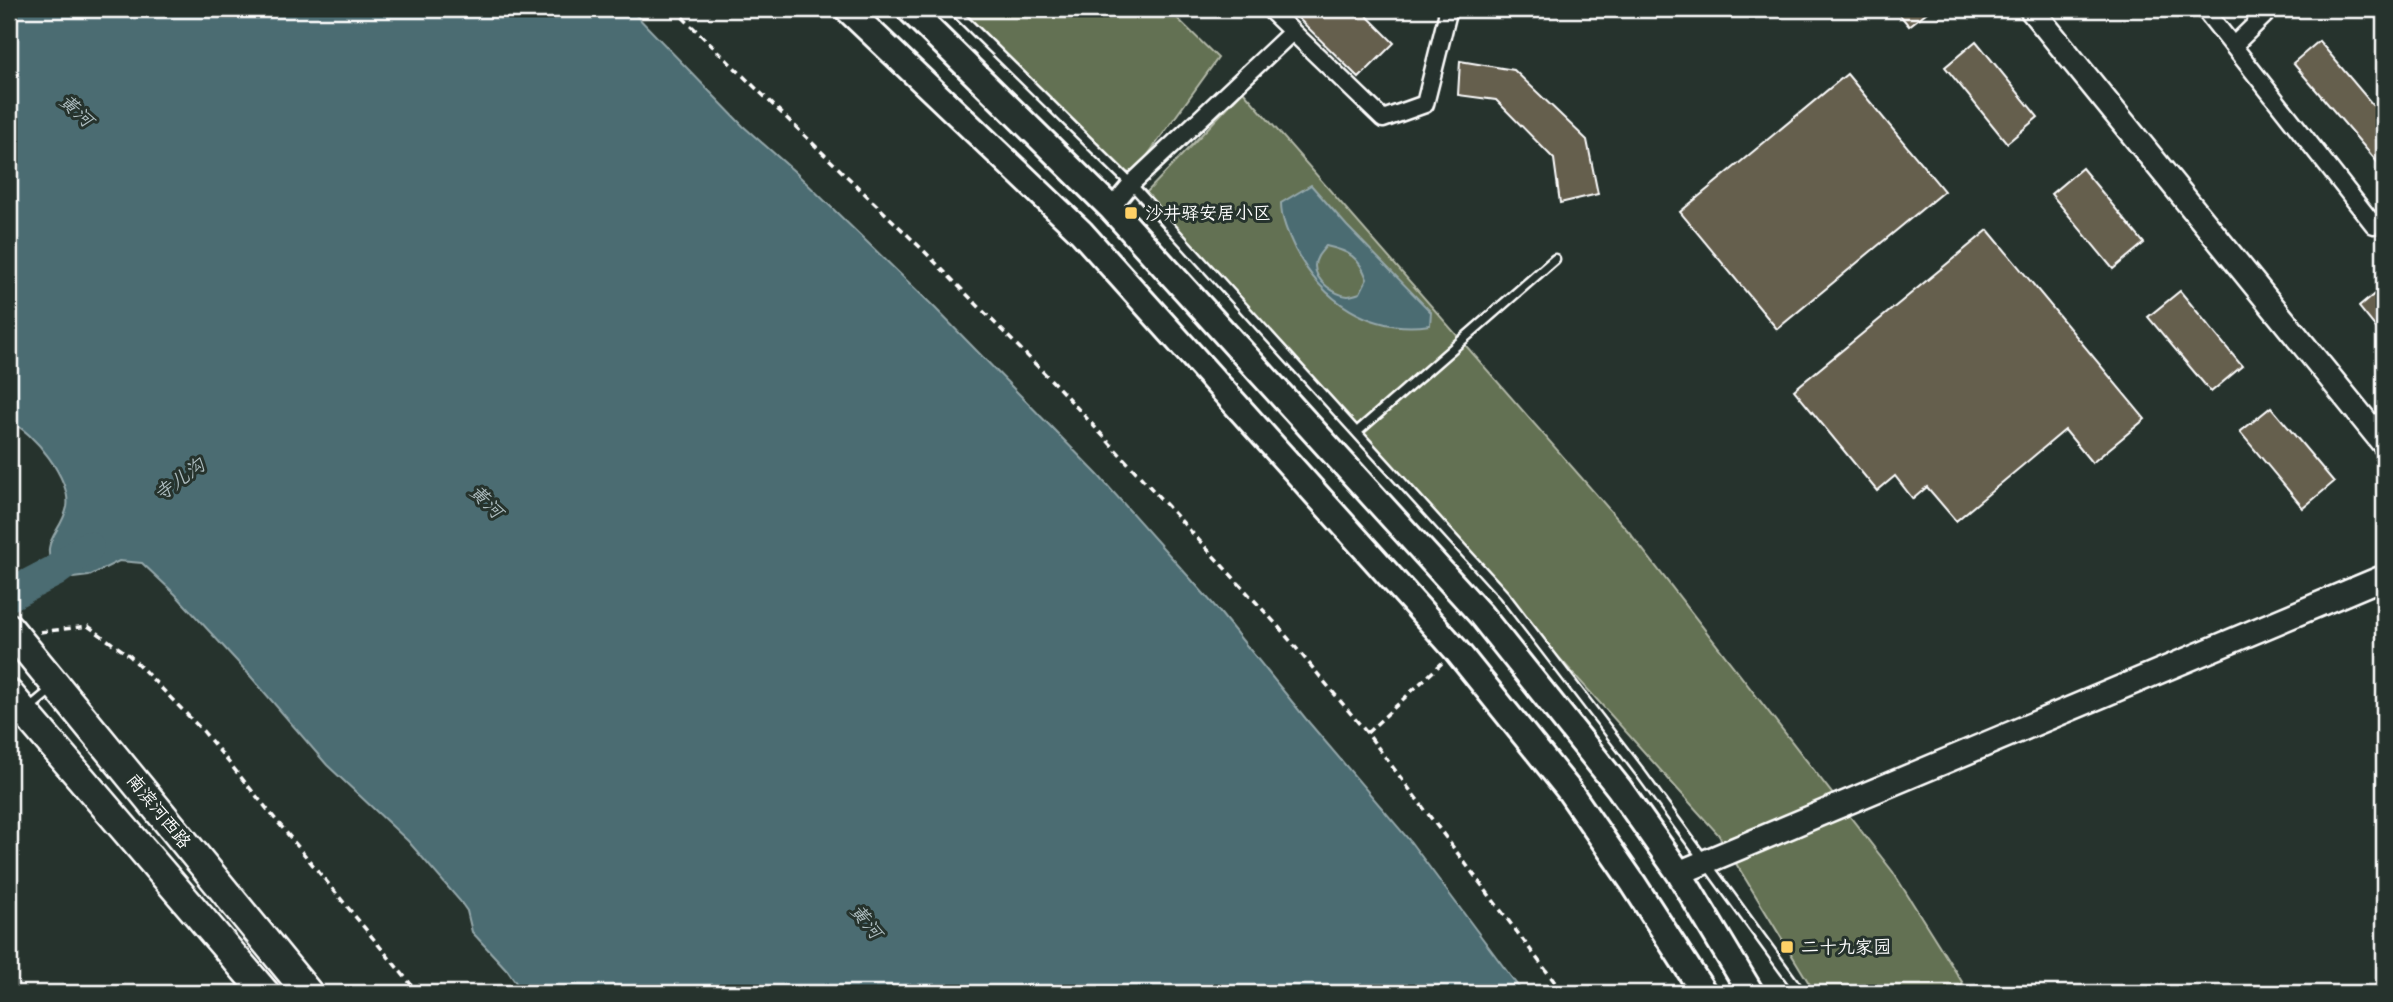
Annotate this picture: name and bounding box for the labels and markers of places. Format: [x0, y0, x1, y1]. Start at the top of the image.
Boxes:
place label: 沙井驿安居小区 [1145, 202, 1271, 225]
marker: 沙井驿安居小区 [1123, 205, 1139, 221]
place label: 二十九家园 [1801, 936, 1891, 959]
marker: 二十九家园 [1779, 939, 1795, 955]

